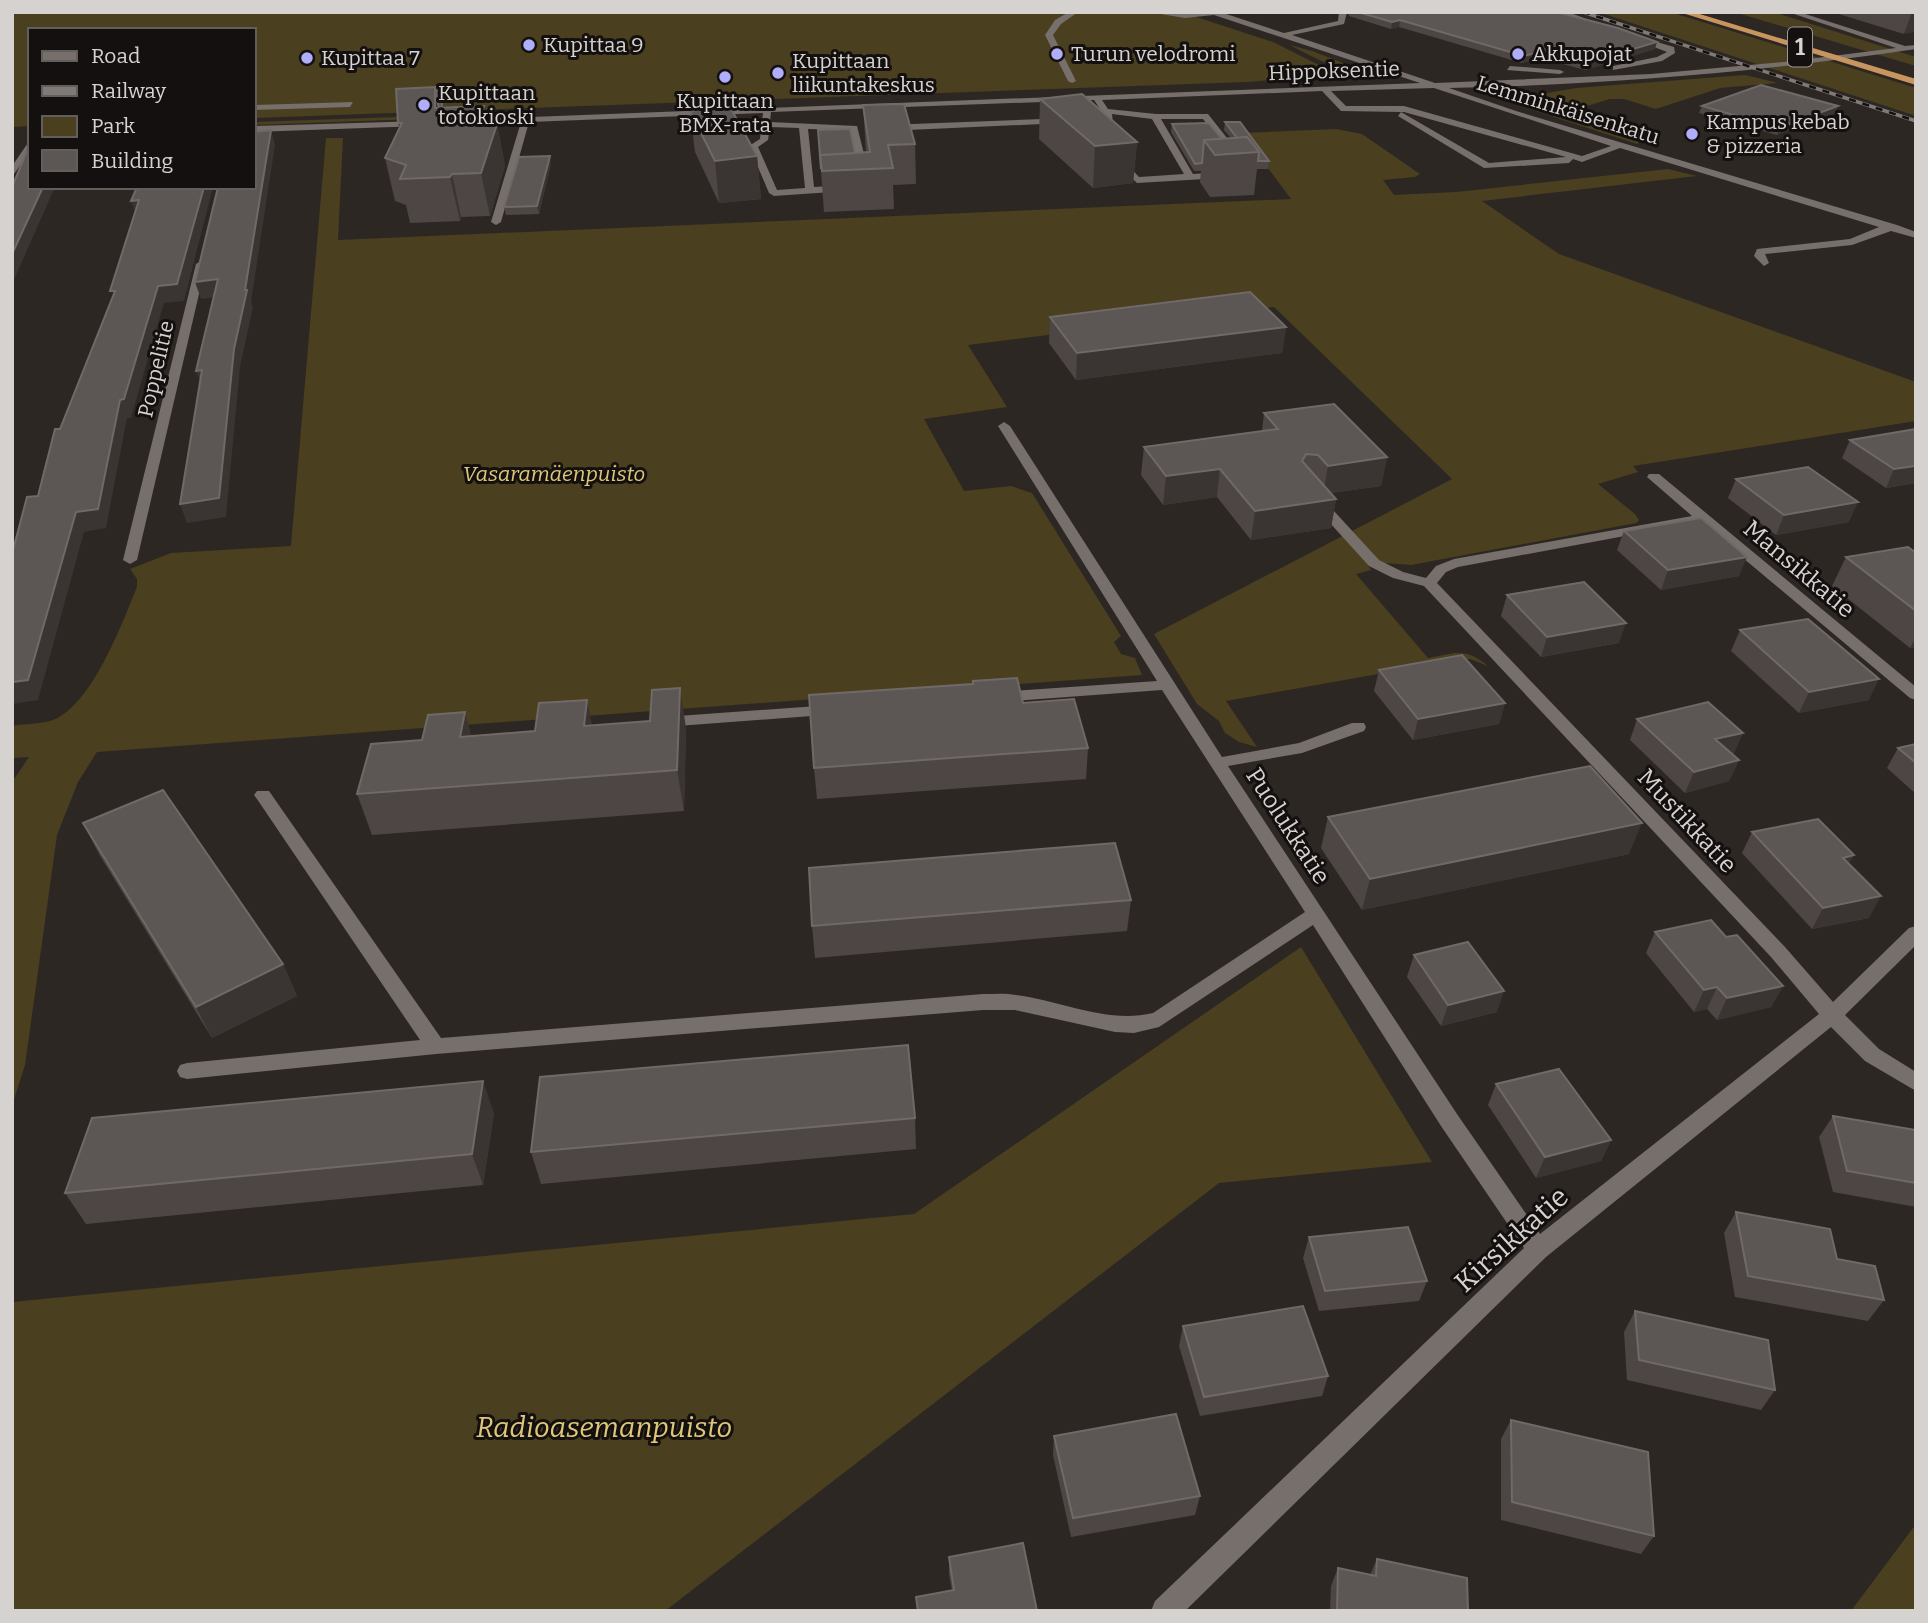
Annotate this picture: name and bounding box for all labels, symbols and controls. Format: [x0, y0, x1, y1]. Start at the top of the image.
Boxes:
legend [28, 28, 256, 189]
road number: 1 [1788, 28, 1812, 66]
place label: Kupittaa 9 [543, 32, 644, 58]
marker: Kupittaa 9 [521, 37, 537, 53]
place label: Turun velodromi [1071, 41, 1235, 67]
place label: Akkupojat [1532, 41, 1633, 67]
text: Road [91, 43, 140, 69]
place label: Kupittaa 7 [321, 45, 420, 71]
marker: Turun velodromi [1049, 46, 1065, 62]
marker: Akkupojat [1510, 46, 1526, 62]
place label: Kupittaan liikuntakeskus [792, 48, 935, 98]
marker: Kupittaa 7 [299, 50, 315, 66]
street label: Hippoksentie [1268, 56, 1400, 86]
marker: Kupittaan liikuntakeskus [770, 65, 786, 81]
marker: Kupittaan BMX-rata [717, 69, 733, 85]
street label: Lemminkäisenkatu [1473, 70, 1663, 150]
text: Railway [91, 78, 167, 104]
place label: Kupittaan totokioski [438, 80, 535, 130]
place label: Kupittaan BMX-rata [676, 88, 774, 138]
marker: Kupittaan totokioski [416, 97, 432, 113]
place label: Kampus kebab & pizzeria [1706, 109, 1850, 159]
text: Park [91, 113, 135, 139]
marker: Kampus kebab & pizzeria [1684, 126, 1700, 142]
text: Building [91, 148, 174, 174]
street label: Poppelitie [132, 318, 180, 420]
park label: Vasaramäenpuisto [463, 461, 645, 487]
street label: Mansikkatie [1738, 515, 1860, 623]
street label: Puolukkatie [1240, 763, 1336, 889]
street label: Mustikkatie [1632, 763, 1742, 879]
street label: Kirsikkatie [1448, 1180, 1575, 1299]
park label: Radioasemanpuisto [476, 1411, 732, 1444]

